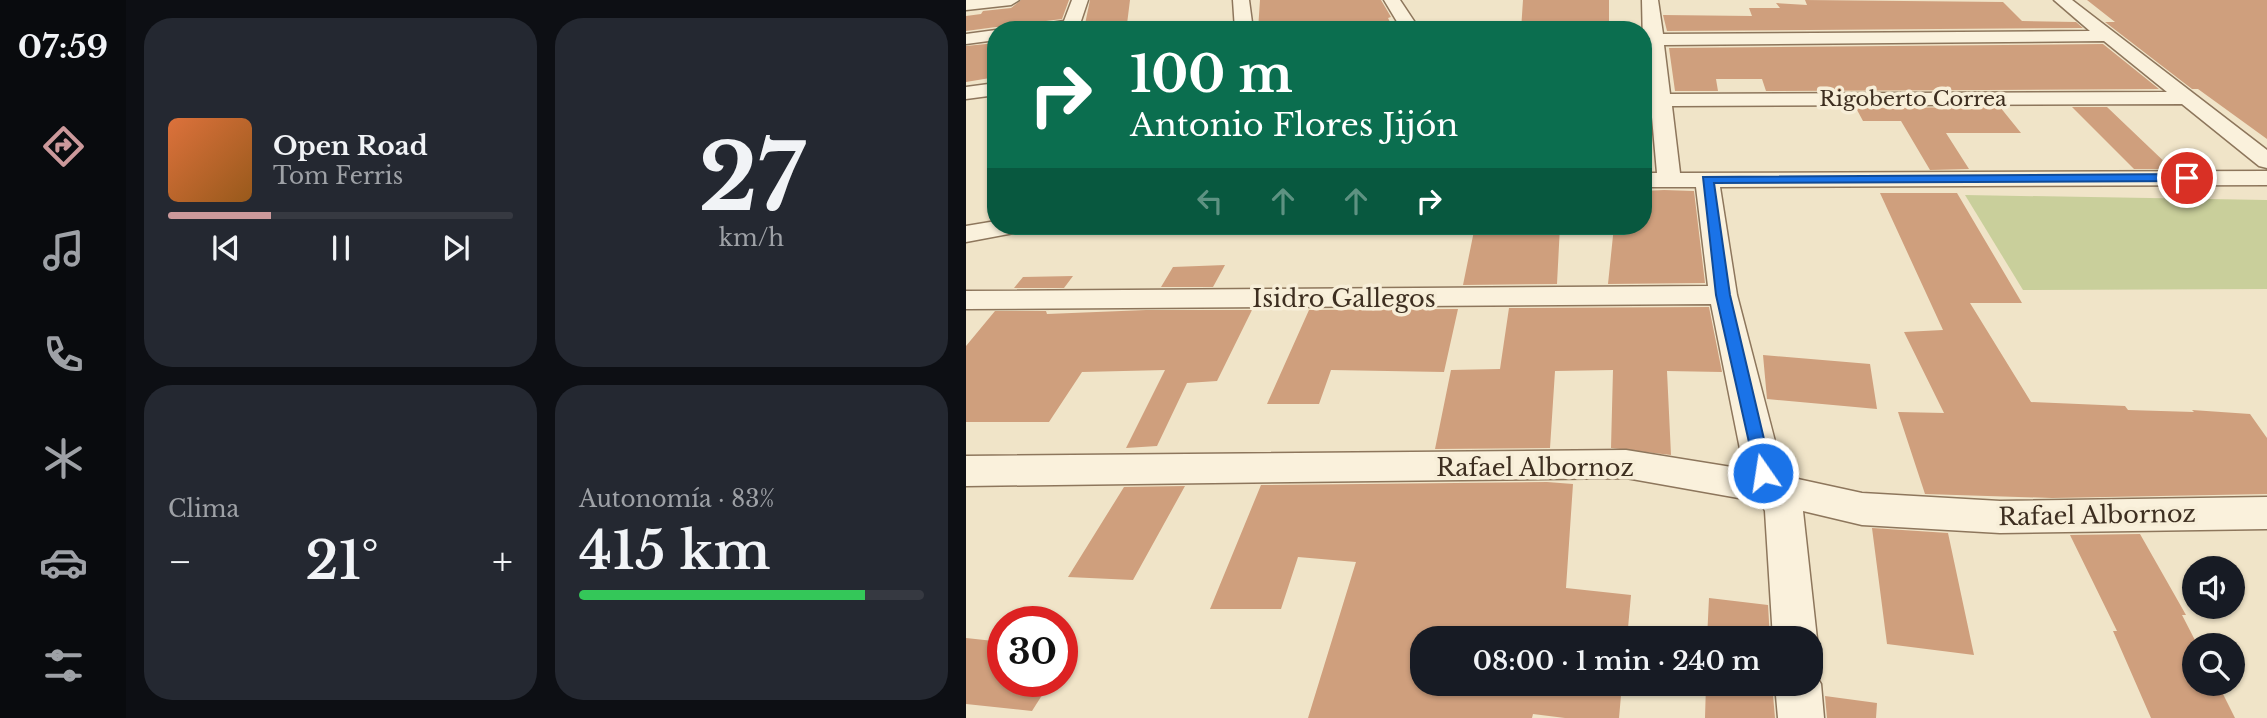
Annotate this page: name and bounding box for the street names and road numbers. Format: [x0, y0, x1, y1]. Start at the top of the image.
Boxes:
street label: Rigoberto Correa [1819, 86, 2007, 112]
street label: Isidro Gallegos [1252, 284, 1436, 313]
street label: Rafael Albornoz [1436, 453, 1634, 482]
street label: Rafael Albornoz [1998, 499, 2196, 531]

